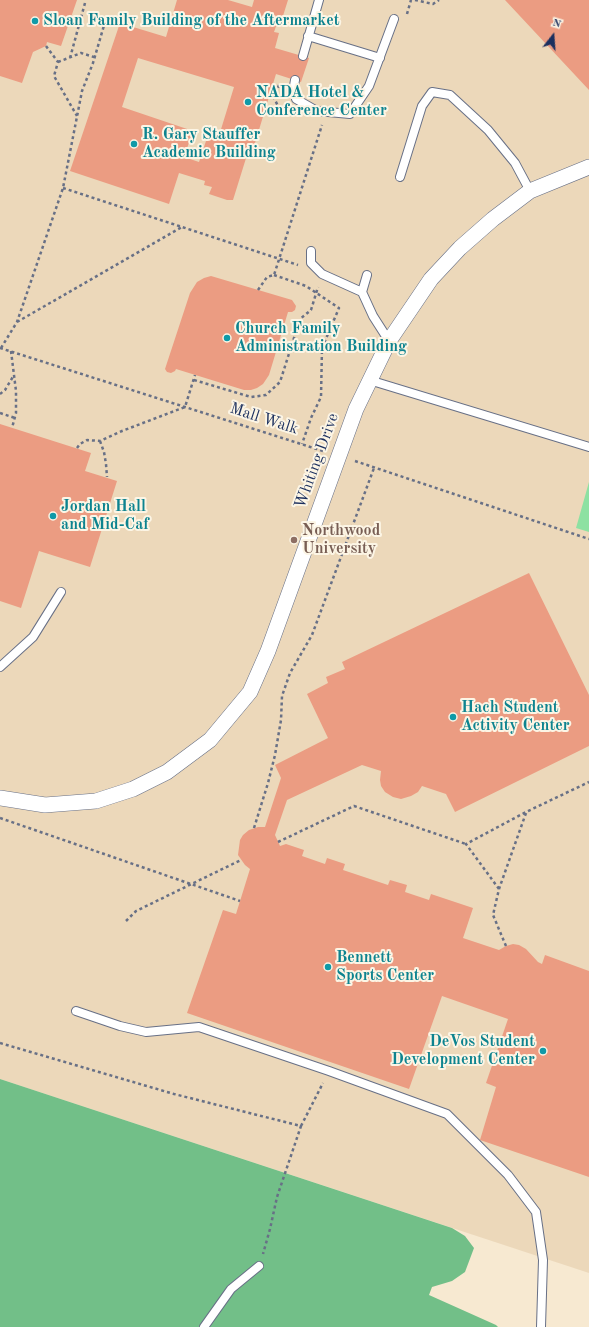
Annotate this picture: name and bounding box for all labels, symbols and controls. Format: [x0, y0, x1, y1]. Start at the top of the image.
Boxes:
place label: Sloan Family Building of the Aftermarket [43, 11, 340, 31]
marker: Sloan Family Building of the Aftermarket [30, 16, 40, 26]
north arrow [533, 16, 573, 56]
text: N [551, 18, 562, 31]
place label: NADA Hotel & Conference Center [256, 83, 387, 121]
marker: NADA Hotel & Conference Center [243, 97, 253, 107]
place label: R. Gary Stauffer Academic Building [142, 125, 276, 163]
marker: R. Gary Stauffer Academic Building [129, 139, 139, 149]
place label: Church Family Administration Building [235, 319, 407, 357]
marker: Church Family Administration Building [222, 333, 232, 343]
street label: Mall Walk [227, 399, 301, 439]
street label: Whiting Drive [291, 411, 343, 511]
place label: Jordan Hall and Mid-Caf [61, 497, 149, 535]
marker: Jordan Hall and Mid-Caf [48, 511, 58, 521]
place label: Northwood University [302, 521, 380, 559]
marker: Northwood University [289, 535, 299, 545]
place label: Hach Student Activity Center [461, 698, 570, 736]
marker: Hach Student Activity Center [448, 712, 458, 722]
place label: Bennett Sports Center [336, 948, 434, 986]
marker: Bennett Sports Center [323, 962, 333, 972]
place label: DeVos Student Development Center [391, 1032, 535, 1070]
marker: DeVos Student Development Center [538, 1046, 548, 1056]

